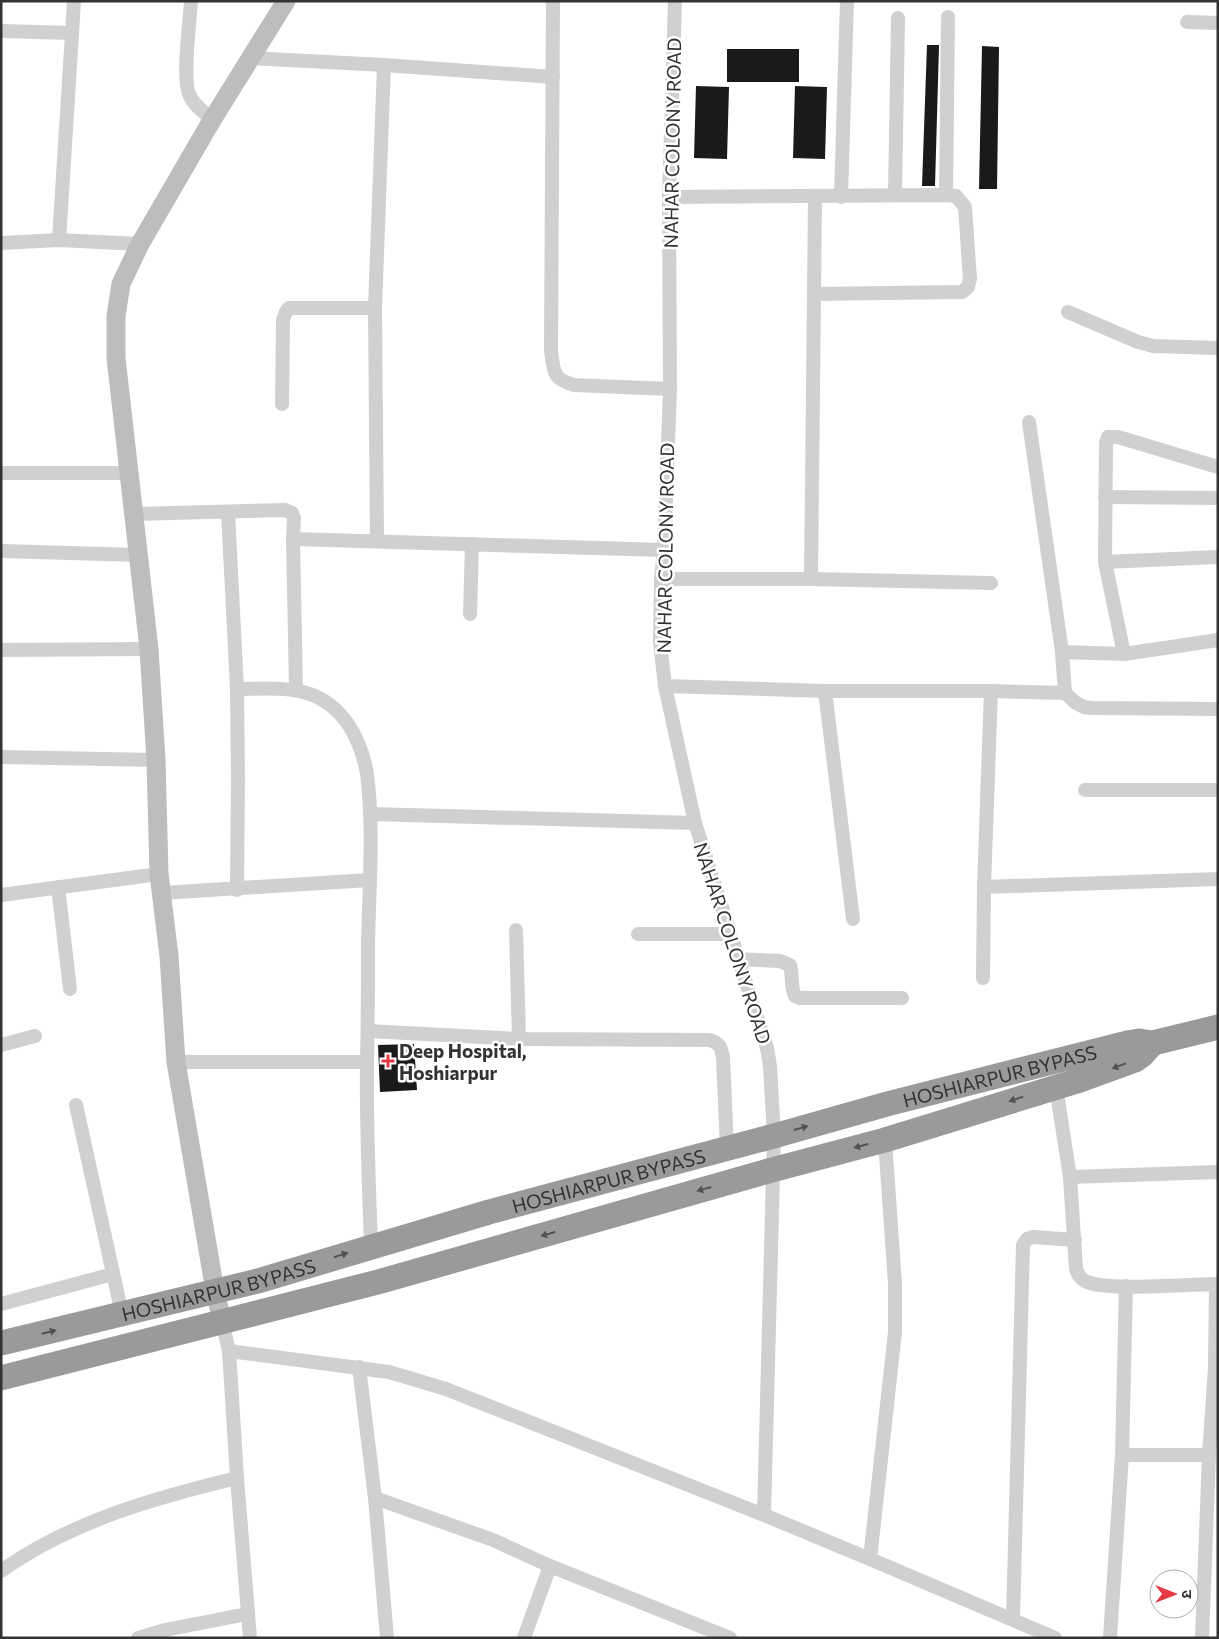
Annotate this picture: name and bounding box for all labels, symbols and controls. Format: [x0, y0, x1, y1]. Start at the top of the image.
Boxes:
street label: NAHAR COLONY ROAD [659, 38, 685, 248]
street label: NAHAR COLONY ROAD [652, 443, 678, 653]
street label: NAHAR COLONY ROAD [690, 839, 776, 1047]
place label: Deep Hospital, Hoshiarpur [399, 1039, 527, 1084]
street label: HOSHIARPUR BYPASS [900, 1040, 1099, 1111]
marker: Deep Hospital, Hoshiarpur [381, 1054, 395, 1068]
one-way arrow [1111, 1062, 1126, 1070]
one-way arrow [1009, 1096, 1024, 1104]
one-way arrow [794, 1124, 809, 1132]
street label: HOSHIARPUR BYPASS [509, 1143, 708, 1217]
one-way arrow [853, 1143, 868, 1151]
one-way arrow [696, 1186, 711, 1194]
one-way arrow [540, 1230, 555, 1238]
one-way arrow [334, 1251, 349, 1259]
street label: HOSHIARPUR BYPASS [119, 1253, 318, 1325]
one-way arrow [41, 1328, 56, 1336]
north arrow [1149, 1569, 1199, 1619]
text: उ [1179, 1590, 1196, 1599]

